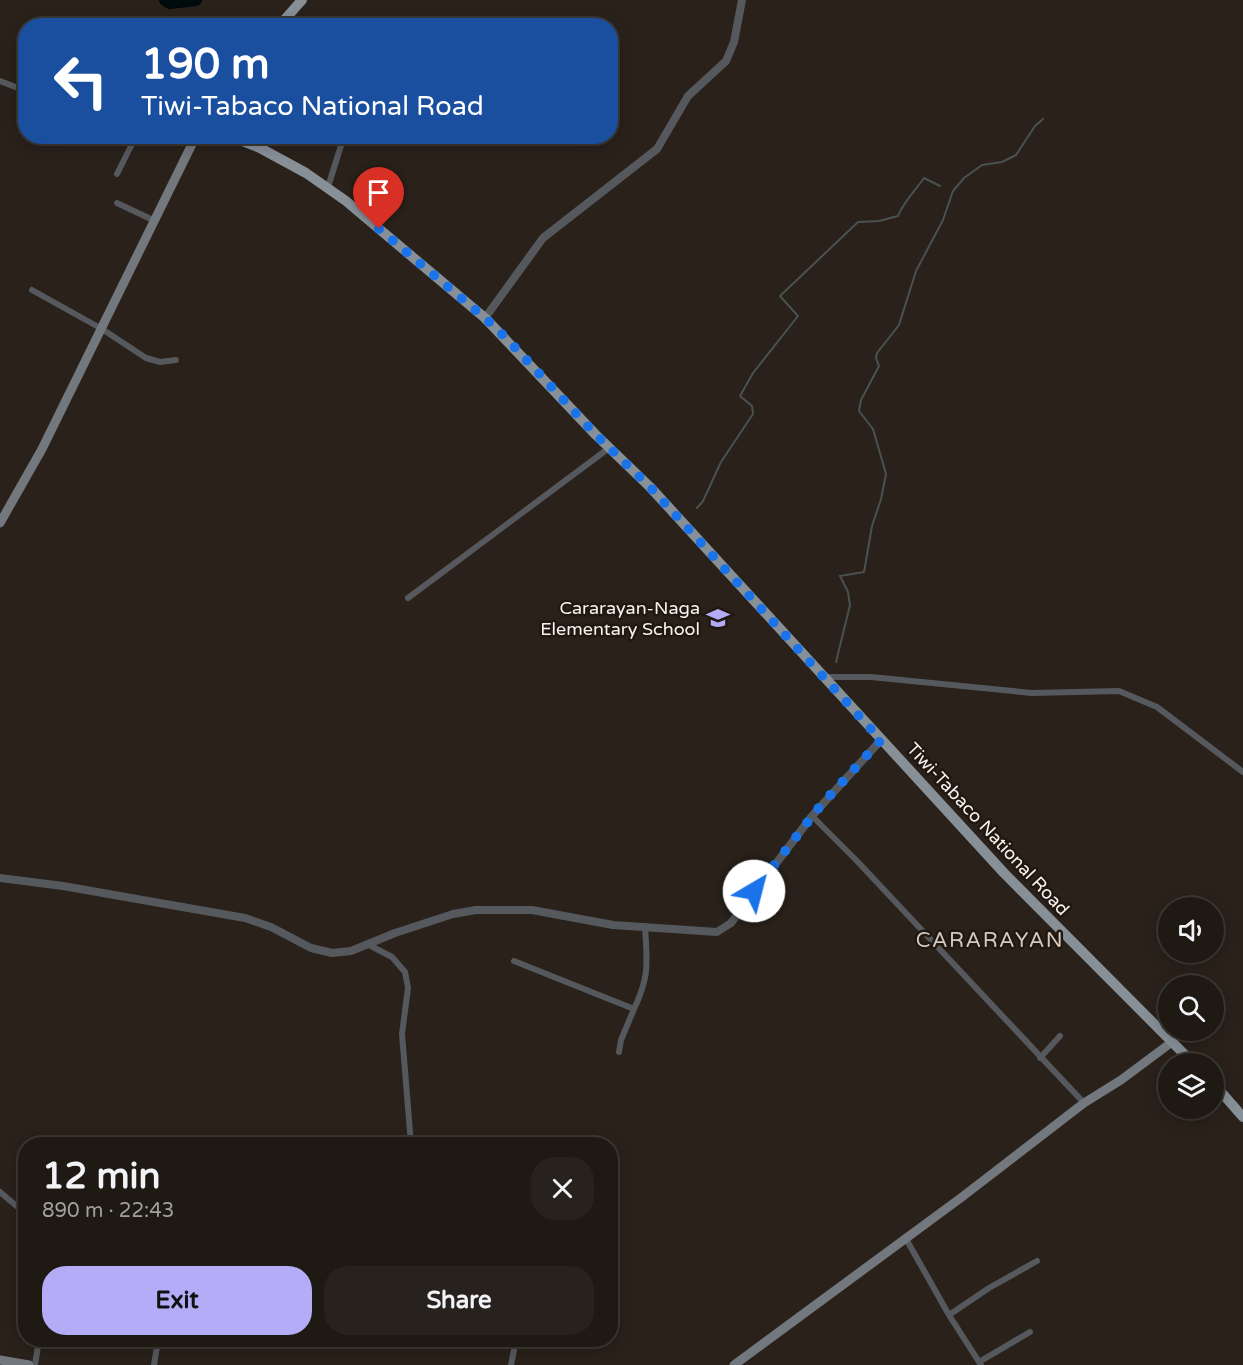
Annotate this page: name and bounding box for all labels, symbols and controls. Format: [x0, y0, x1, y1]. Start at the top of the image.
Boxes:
text: 190 m [141, 39, 270, 90]
icon: left [42, 42, 120, 120]
text: Tiwi-Tabaco National Road [141, 90, 484, 123]
pin [353, 167, 404, 229]
icon: arrive [362, 176, 395, 209]
place label: Cararayan-Naga Elementary School [540, 597, 700, 640]
school or university icon: Cararayan-Naga Elementary School [705, 605, 731, 631]
street label: Tiwi-Tabaco National Road [902, 738, 1074, 920]
position arrow [722, 859, 786, 923]
map controls [1158, 897, 1224, 1119]
button: sound [1158, 897, 1224, 963]
district label: CARARAYAN [916, 928, 1064, 953]
button: search [1158, 975, 1224, 1041]
button: layers [1158, 1053, 1224, 1119]
text: 12 min [42, 1155, 161, 1198]
button: close [531, 1157, 594, 1220]
text: 890 m · 22:43 [42, 1199, 174, 1223]
button: Exit [42, 1266, 312, 1335]
button: Share [324, 1266, 594, 1335]

